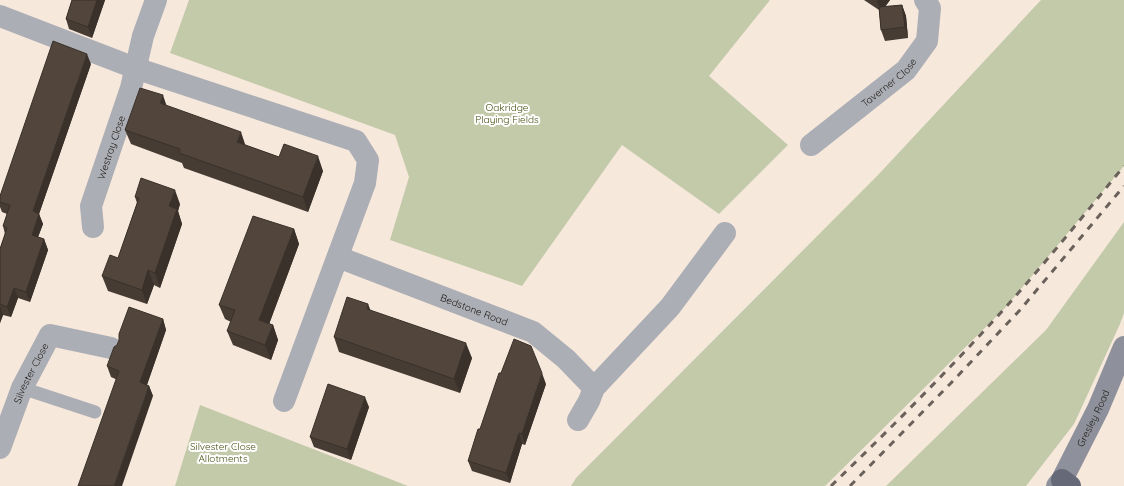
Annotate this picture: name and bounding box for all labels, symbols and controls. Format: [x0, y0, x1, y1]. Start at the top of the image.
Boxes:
street label: Taverner Close [858, 55, 919, 109]
park label: Oakridge Playing Fields [475, 101, 539, 126]
street label: Westray Close [94, 113, 128, 181]
street label: Bedstone Road [439, 291, 510, 328]
street label: Silvester Close [10, 340, 51, 405]
street label: Gresley Road [1073, 387, 1112, 449]
park label: Silvester Close Allotments [190, 440, 256, 465]

